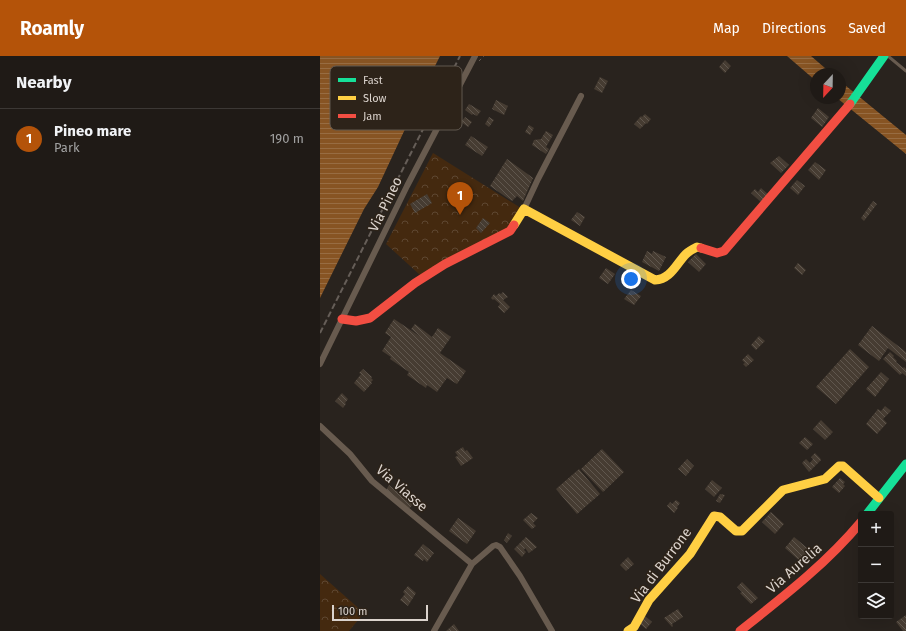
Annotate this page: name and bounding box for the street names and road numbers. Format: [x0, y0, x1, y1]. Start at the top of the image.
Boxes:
street label: Via Pineo [365, 174, 406, 235]
street label: Via Viasse [372, 461, 431, 515]
street label: Via di Burrone [627, 524, 695, 606]
street label: Via Aurelia [763, 540, 825, 597]

